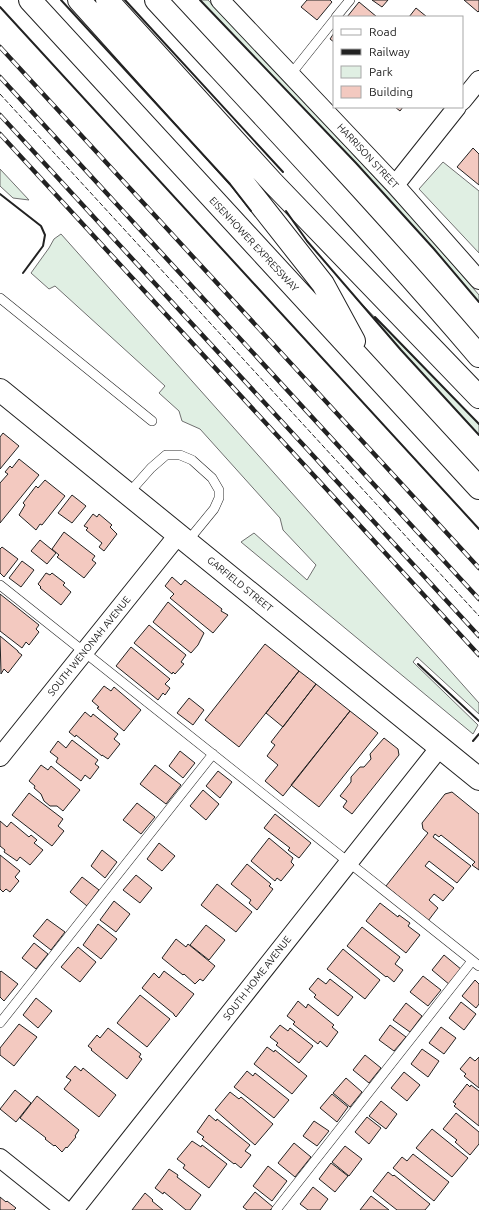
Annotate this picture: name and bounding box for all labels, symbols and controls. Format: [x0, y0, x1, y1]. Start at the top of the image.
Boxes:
legend [333, 16, 463, 108]
text: Road [369, 25, 397, 38]
text: Railway [369, 45, 410, 58]
text: Park [369, 65, 393, 78]
text: Building [369, 85, 413, 98]
street label: HARRISON STREET [335, 121, 401, 191]
street label: EISENHOWER EXPRESSWAY [207, 195, 301, 294]
street label: GARFIELD STREET [205, 554, 275, 614]
street label: SOUTH WENONAH AVENUE [45, 594, 133, 698]
street label: SOUTH HOME AVENUE [221, 934, 293, 1022]

